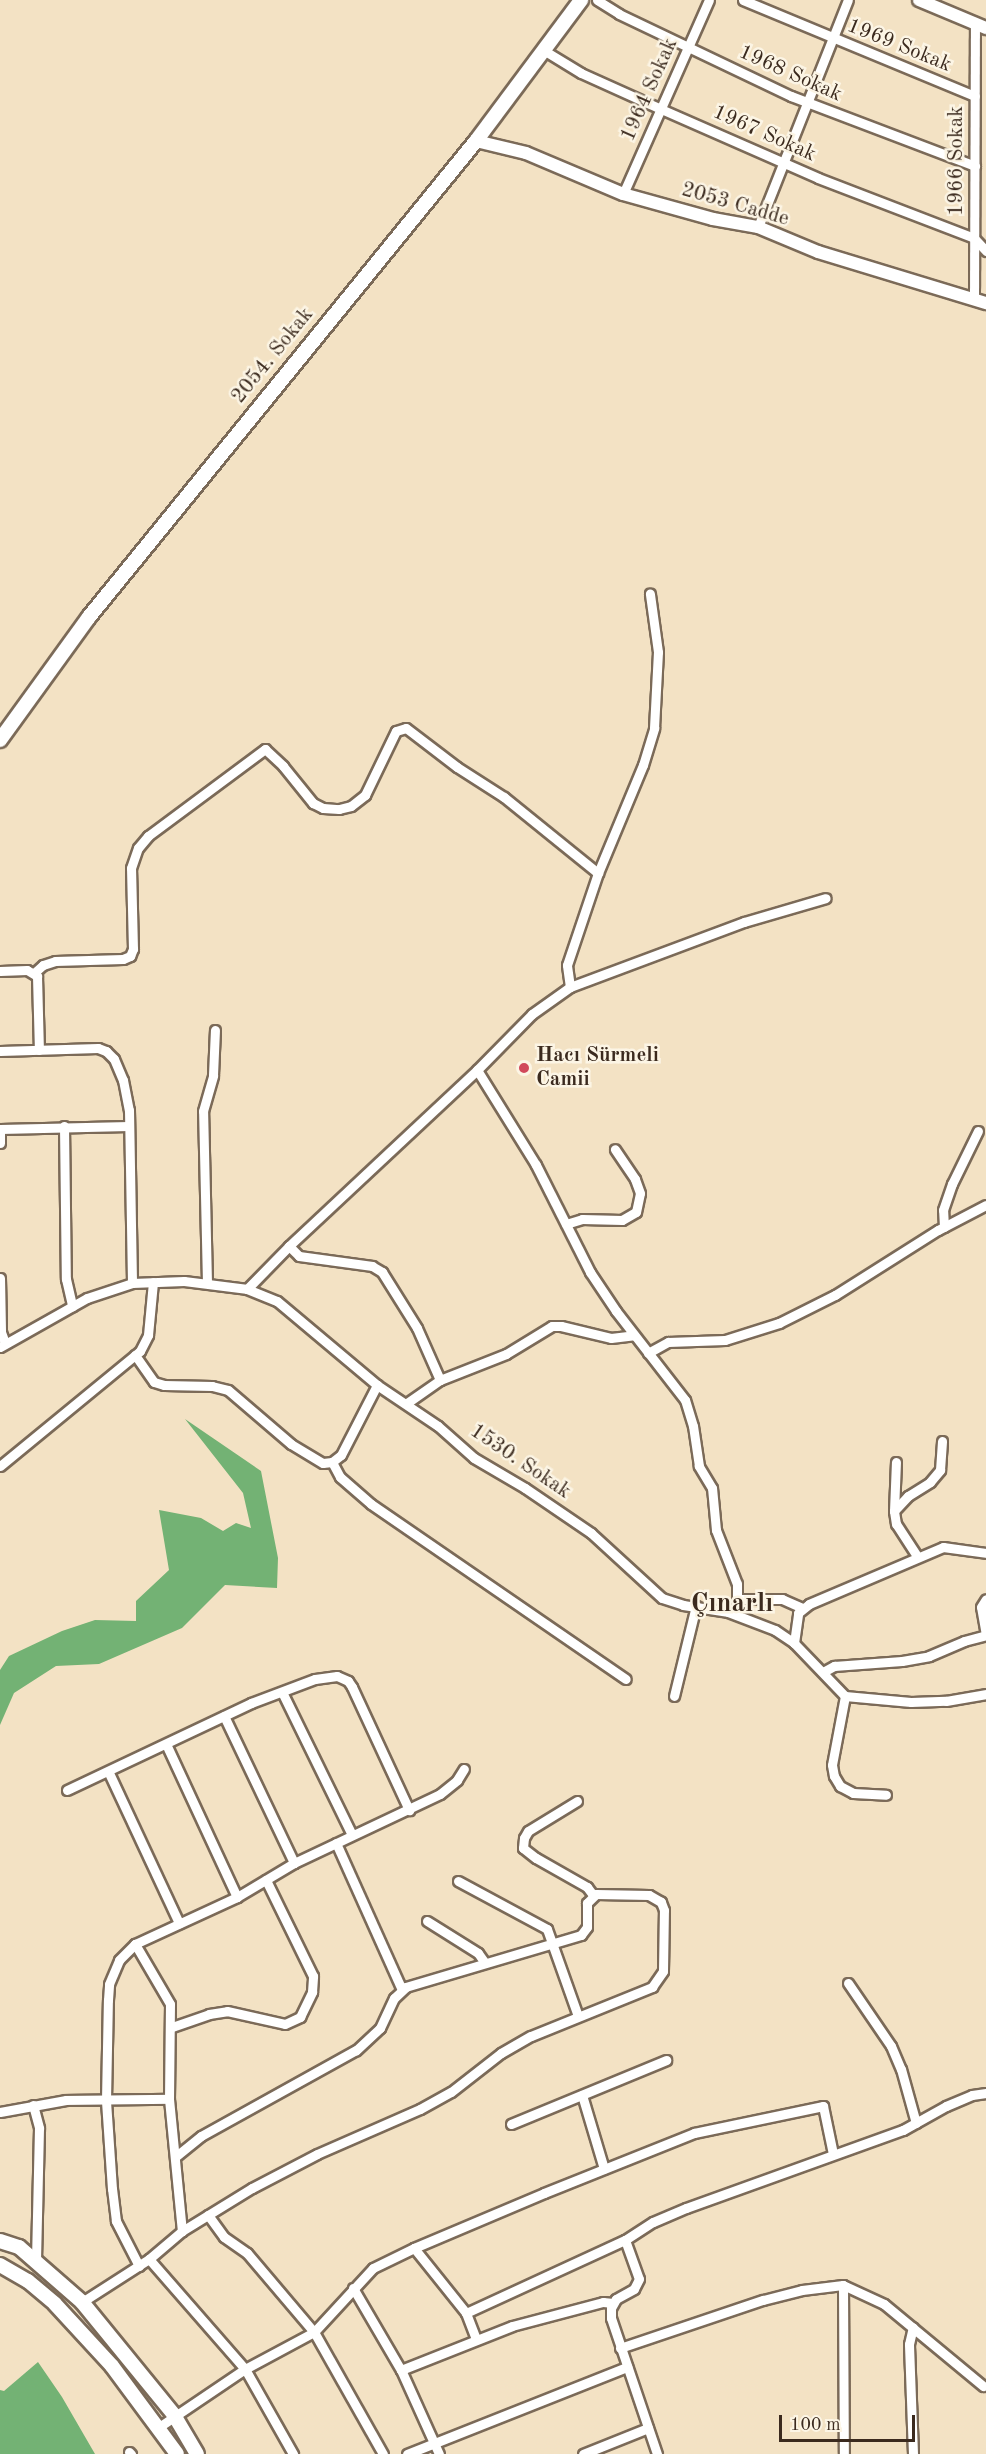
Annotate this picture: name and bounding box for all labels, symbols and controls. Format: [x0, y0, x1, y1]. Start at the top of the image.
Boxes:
street label: 1969 Sokak [843, 14, 955, 78]
street label: 1964 Sokak [616, 35, 684, 145]
street label: 1968 Sokak [735, 40, 845, 108]
street label: 1967 Sokak [709, 100, 819, 168]
street label: 1966 Sokak [944, 106, 970, 216]
street label: 2053 Cadde [678, 178, 792, 232]
street label: 2054. Sokak [227, 303, 319, 409]
place label: Hacı Sürmeli Camii [536, 1043, 659, 1093]
marker: Hacı Sürmeli Camii [517, 1061, 531, 1075]
street label: 1530. Sokak [465, 1419, 575, 1505]
district label: Çınarlı [691, 1588, 773, 1620]
scale bar [782, 2403, 918, 2441]
text: 100 m [790, 2416, 841, 2434]

